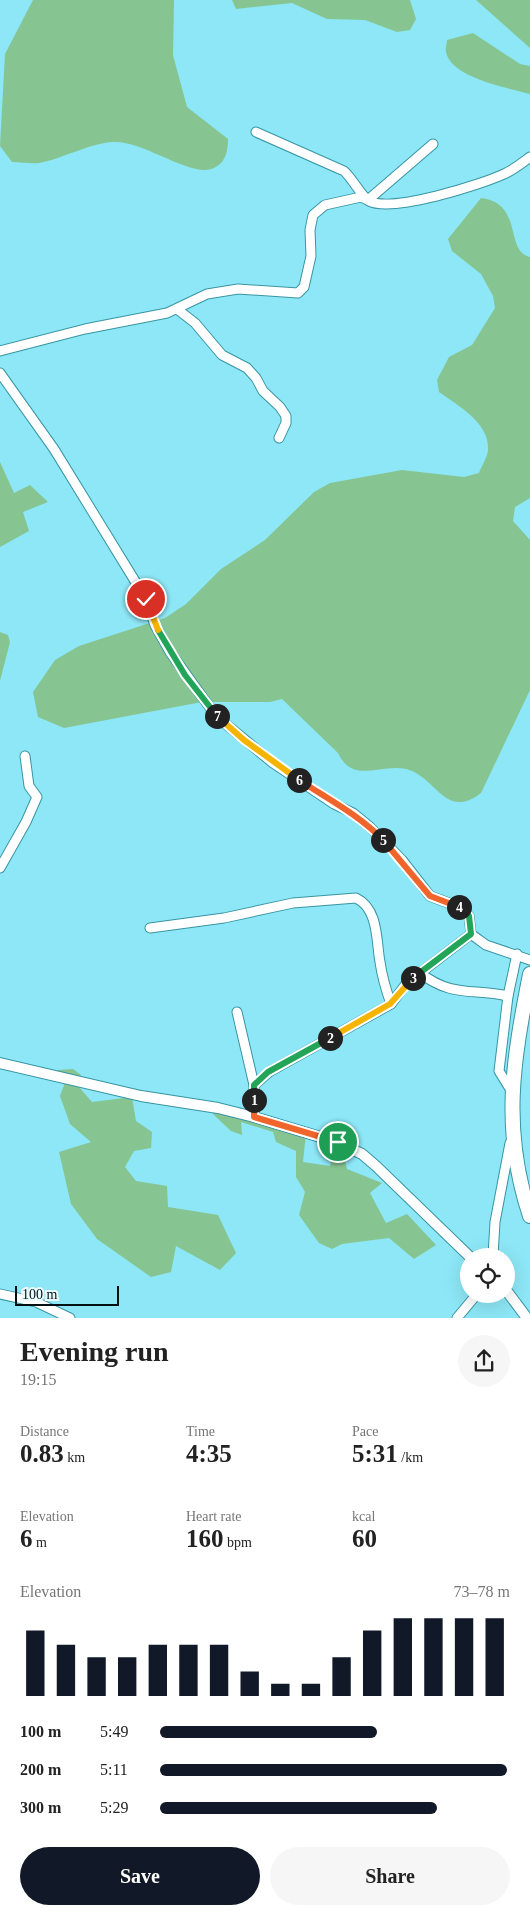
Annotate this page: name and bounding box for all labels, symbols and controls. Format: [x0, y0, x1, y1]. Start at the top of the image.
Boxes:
pin [125, 578, 167, 620]
icon: check [132, 585, 160, 613]
pin: 7 [204, 704, 230, 728]
text: 7 [214, 709, 221, 724]
pin: 6 [286, 768, 312, 792]
text: 6 [296, 773, 303, 788]
pin: 5 [370, 828, 396, 852]
text: 5 [380, 833, 387, 848]
pin: 4 [446, 894, 472, 920]
text: 4 [456, 900, 463, 915]
pin: 3 [400, 966, 426, 990]
text: 3 [410, 971, 417, 986]
pin: 2 [318, 1026, 342, 1050]
text: 2 [327, 1031, 334, 1046]
pin: 1 [242, 1088, 266, 1112]
text: 1 [251, 1093, 258, 1108]
pin [317, 1121, 359, 1163]
icon: arrive [324, 1128, 352, 1156]
map controls [460, 1248, 515, 1303]
button: locate [460, 1248, 515, 1303]
scale bar [15, 1282, 119, 1306]
text: 100 m [22, 1287, 57, 1302]
button: share [458, 1335, 510, 1387]
text: Evening run [20, 1336, 169, 1367]
text: 19:15 [20, 1371, 56, 1388]
text: Distance [20, 1424, 69, 1439]
text: Time [186, 1424, 215, 1439]
text: Pace [352, 1424, 378, 1439]
text: 0.83 [20, 1440, 64, 1467]
text: 4:35 [186, 1440, 232, 1467]
text: 5:31 [352, 1440, 398, 1467]
text: km [64, 1450, 85, 1465]
text: /km [398, 1450, 423, 1465]
text: Elevation [20, 1509, 74, 1524]
text: Heart rate [186, 1509, 242, 1524]
text: kcal [352, 1509, 375, 1524]
text: 6 [20, 1525, 33, 1552]
text: 160 [186, 1525, 224, 1552]
text: 60 [352, 1525, 377, 1552]
text: m [33, 1535, 47, 1550]
text: bpm [224, 1535, 252, 1550]
text: Elevation [20, 1583, 81, 1600]
text: 73–78 m [454, 1583, 510, 1600]
text: 100 m [20, 1723, 61, 1740]
text: 5:49 [100, 1723, 128, 1740]
text: 200 m [20, 1761, 61, 1778]
text: 5:11 [100, 1761, 128, 1778]
text: 300 m [20, 1799, 61, 1816]
text: 5:29 [100, 1799, 128, 1816]
button: Save [20, 1847, 260, 1905]
button: Share [270, 1847, 510, 1905]

